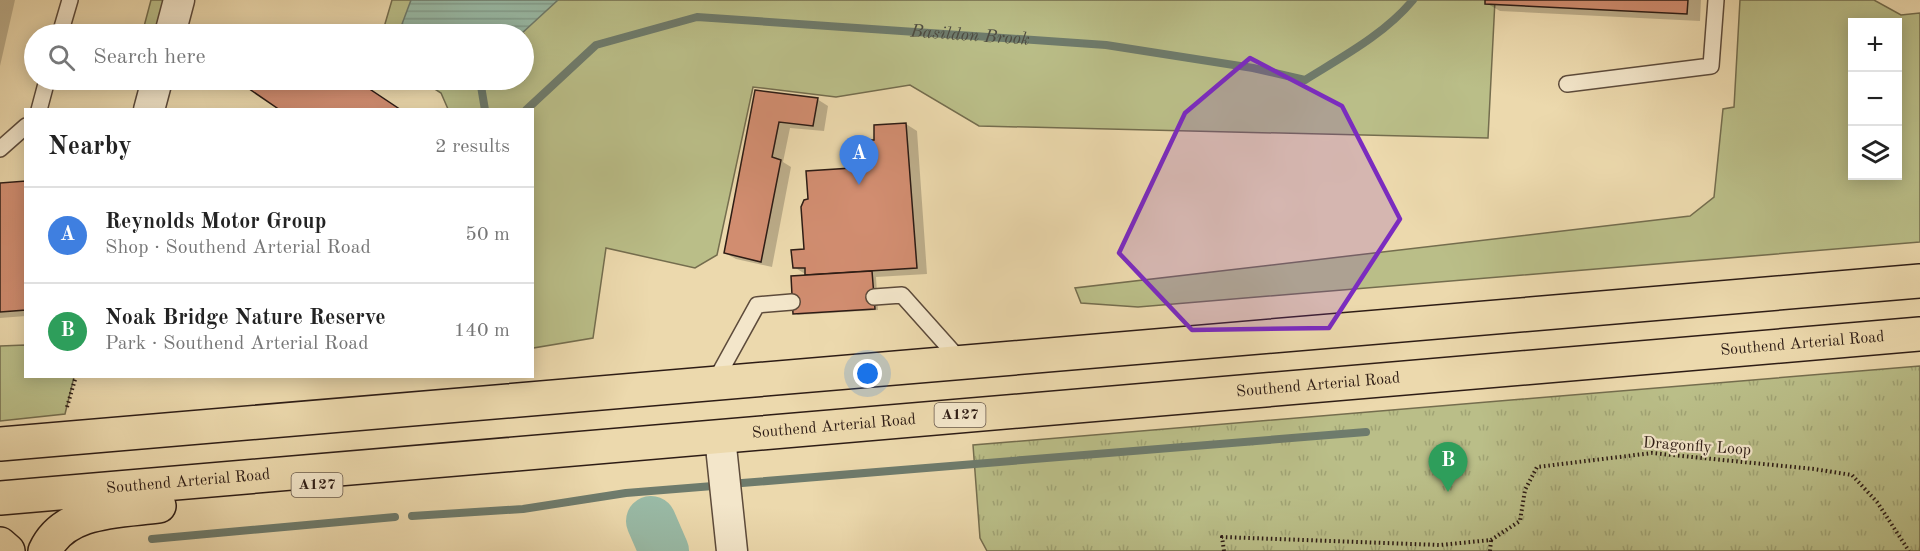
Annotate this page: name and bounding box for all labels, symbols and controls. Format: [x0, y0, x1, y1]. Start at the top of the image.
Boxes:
map controls [1848, 18, 1902, 180]
button: + [1848, 18, 1902, 72]
water label: Basildon Brook [909, 23, 1031, 49]
search box [24, 24, 534, 90]
icon: search [45, 41, 78, 74]
text: Search here [93, 46, 206, 68]
button: − [1848, 72, 1902, 126]
button: layers [1848, 126, 1902, 180]
text: Nearby [48, 134, 132, 160]
pin: A [840, 136, 878, 185]
text: 2 results [435, 137, 510, 157]
text: Reynolds Motor Group [105, 211, 327, 233]
text: A [60, 225, 75, 245]
text: 50 m [465, 225, 510, 245]
text: Shop · Southend Arterial Road [105, 238, 371, 258]
text: Noak Bridge Nature Reserve [105, 307, 386, 329]
text: B [60, 321, 75, 341]
text: 140 m [454, 321, 510, 341]
street label: Southend Arterial Road [1720, 329, 1885, 359]
text: Park · Southend Arterial Road [105, 334, 369, 354]
your location [853, 359, 882, 388]
street label: Southend Arterial Road [1235, 370, 1401, 400]
road number: A127 [934, 403, 986, 427]
street label: Southend Arterial Road [751, 412, 917, 442]
street label: Dragonfly Loop [1642, 435, 1752, 459]
pin: B [1428, 442, 1468, 492]
street label: Southend Arterial Road [106, 467, 271, 497]
road number: A127 [292, 473, 342, 497]

